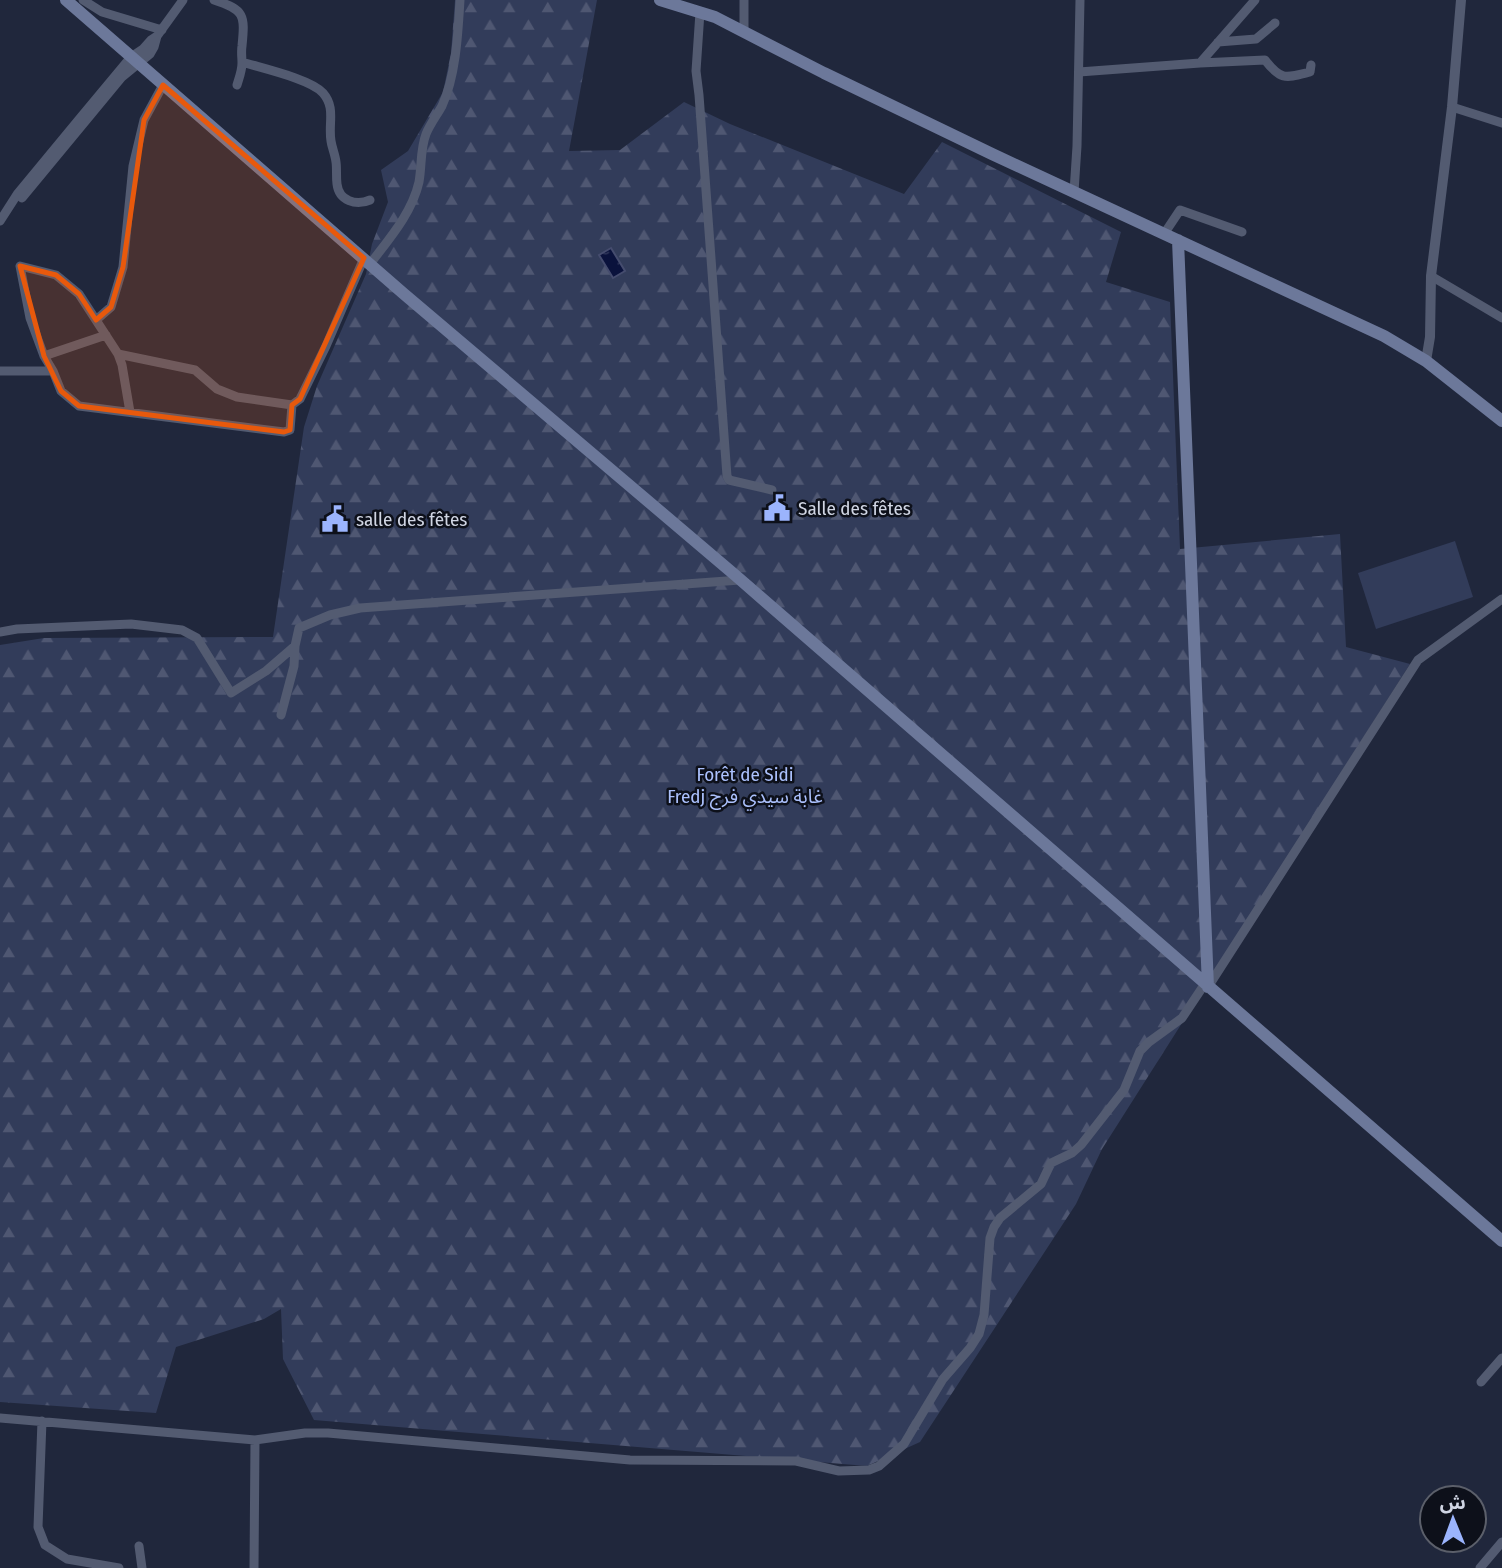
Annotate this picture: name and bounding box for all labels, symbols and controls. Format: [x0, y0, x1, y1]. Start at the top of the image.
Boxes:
public building icon: Salle des fêtes [762, 493, 792, 523]
place label: Salle des fêtes [798, 497, 911, 520]
public building icon: salle des fêtes [320, 504, 350, 534]
place label: salle des fêtes [356, 508, 467, 531]
park label: Forêt de Sidi Fredj غابة سيدي فرج [667, 763, 823, 811]
north arrow [1418, 1484, 1488, 1554]
text: ش [1439, 1491, 1466, 1514]

